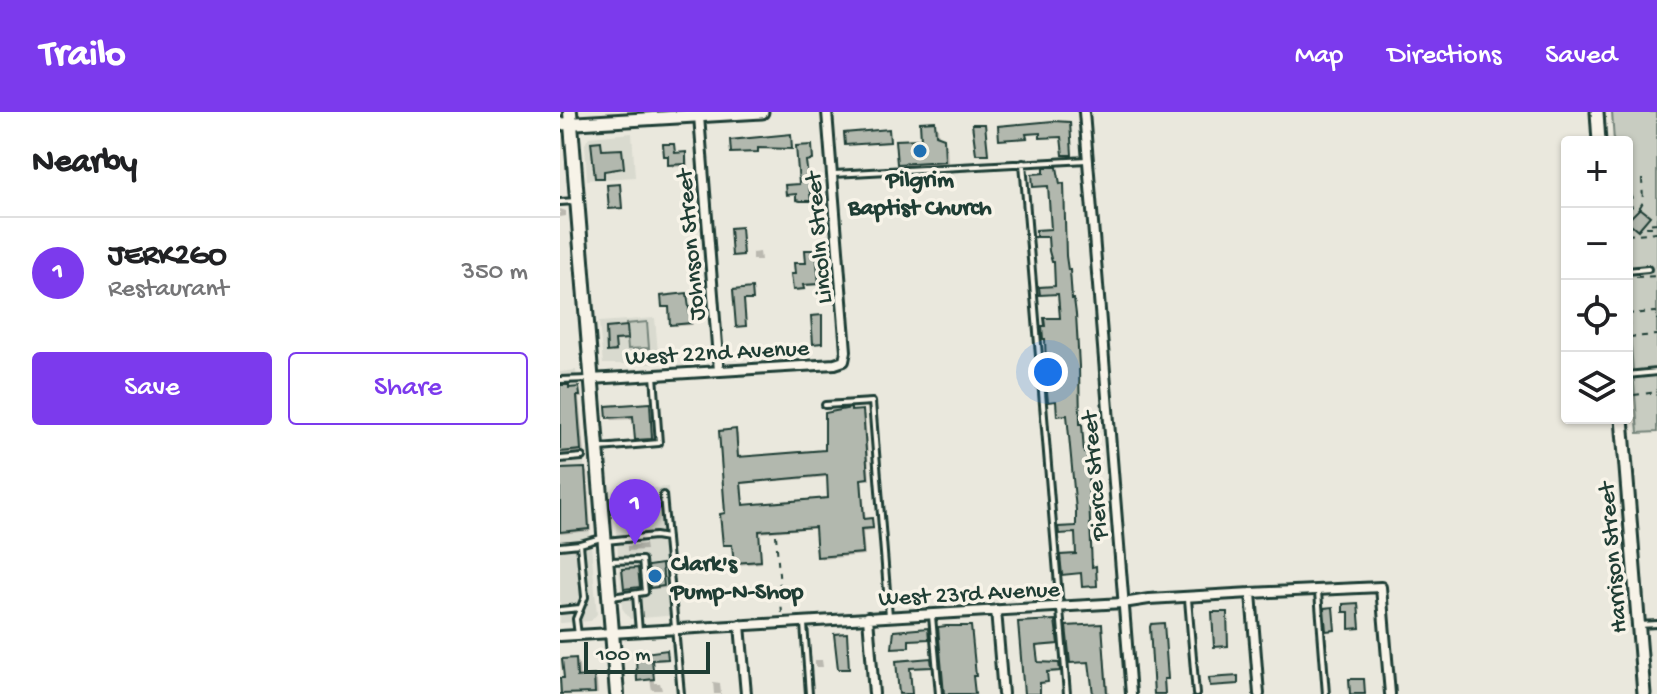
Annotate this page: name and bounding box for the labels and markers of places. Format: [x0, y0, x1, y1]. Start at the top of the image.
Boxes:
marker: Pilgrim Baptist Church [911, 142, 929, 160]
place label: Pilgrim Baptist Church [847, 167, 992, 224]
pin: 1 [609, 479, 661, 545]
place label: Clark's Pump-N-Shop [669, 551, 804, 608]
marker: Clark's Pump-N-Shop [646, 567, 664, 585]

